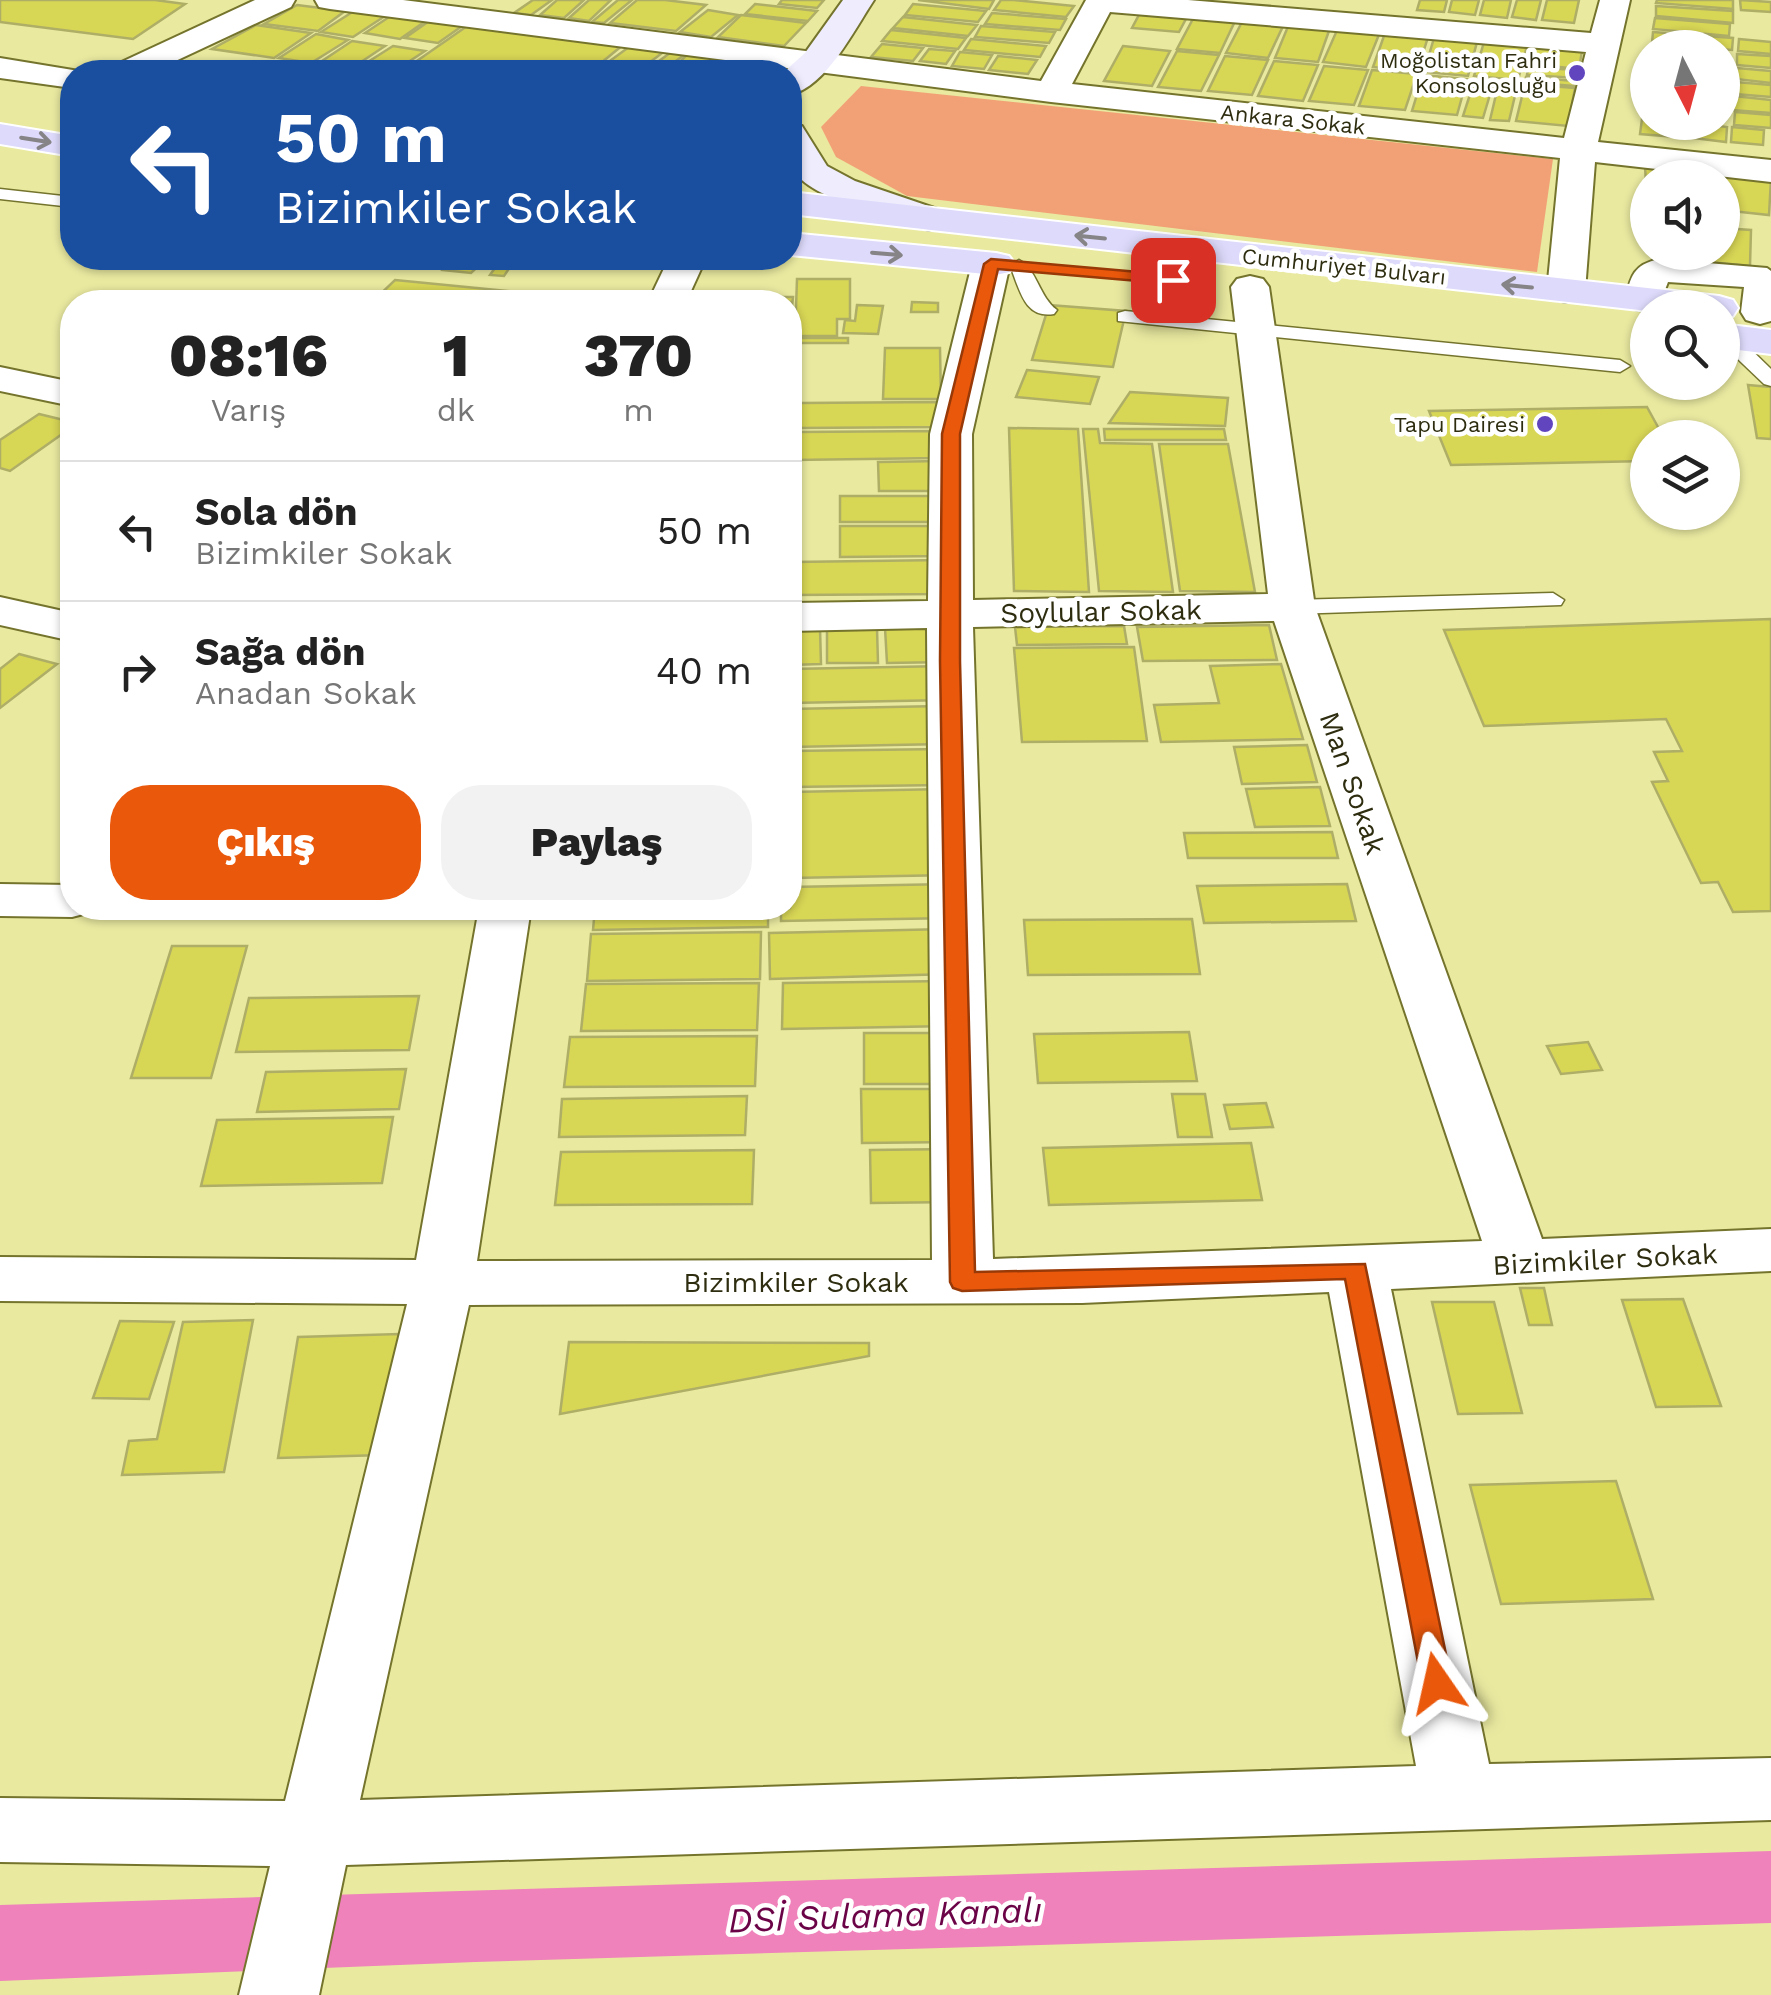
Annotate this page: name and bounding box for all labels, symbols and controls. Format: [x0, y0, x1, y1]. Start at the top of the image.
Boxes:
north arrow [1630, 30, 1740, 140]
map controls [1630, 30, 1740, 530]
place label: Moğolistan Fahri Konsolosluğu [1380, 48, 1557, 98]
marker: Moğolistan Fahri Konsolosluğu [1566, 62, 1588, 84]
text: 50 m [275, 97, 447, 179]
street label: Ankara Sokak [1219, 99, 1367, 140]
icon: left [110, 100, 240, 230]
one-way arrow [20, 131, 52, 150]
button: sound [1630, 160, 1740, 270]
text: Bizimkiler Sokak [275, 181, 637, 234]
one-way arrow [1074, 227, 1107, 246]
pin [1131, 238, 1216, 323]
street label: Cumhuriyet Bulvarı [1241, 243, 1447, 290]
one-way arrow [870, 244, 903, 263]
icon: arrive [1146, 253, 1201, 308]
one-way arrow [1502, 276, 1534, 295]
button: search [1630, 290, 1740, 400]
text: 08:16 [169, 320, 328, 391]
text: 1 [443, 320, 469, 391]
text: 370 [584, 320, 693, 391]
text: Varış [211, 391, 286, 429]
text: dk [437, 391, 475, 429]
text: m [623, 391, 654, 429]
place label: Tapu Dairesi [1394, 412, 1525, 437]
marker: Tapu Dairesi [1534, 413, 1556, 435]
button: layers [1630, 420, 1740, 530]
text: Sola dön [195, 490, 358, 534]
icon: left [110, 504, 165, 559]
text: 50 m [657, 509, 752, 553]
text: Bizimkiler Sokak [195, 534, 452, 572]
street label: Soylular Sokak [1000, 593, 1202, 630]
text: Sağa dön [195, 630, 366, 674]
icon: right [110, 644, 165, 699]
text: 40 m [656, 649, 752, 693]
text: Anadan Sokak [195, 674, 417, 712]
street label: Man Sokak [1313, 708, 1392, 859]
button: Çıkış [110, 785, 421, 900]
button: Paylaş [441, 785, 752, 900]
street label: Bizimkiler Sokak [1492, 1237, 1718, 1282]
street label: Bizimkiler Sokak [683, 1266, 909, 1299]
position arrow [1385, 1631, 1489, 1735]
water label: DSİ Sulama Kanalı [727, 1889, 1043, 1941]

